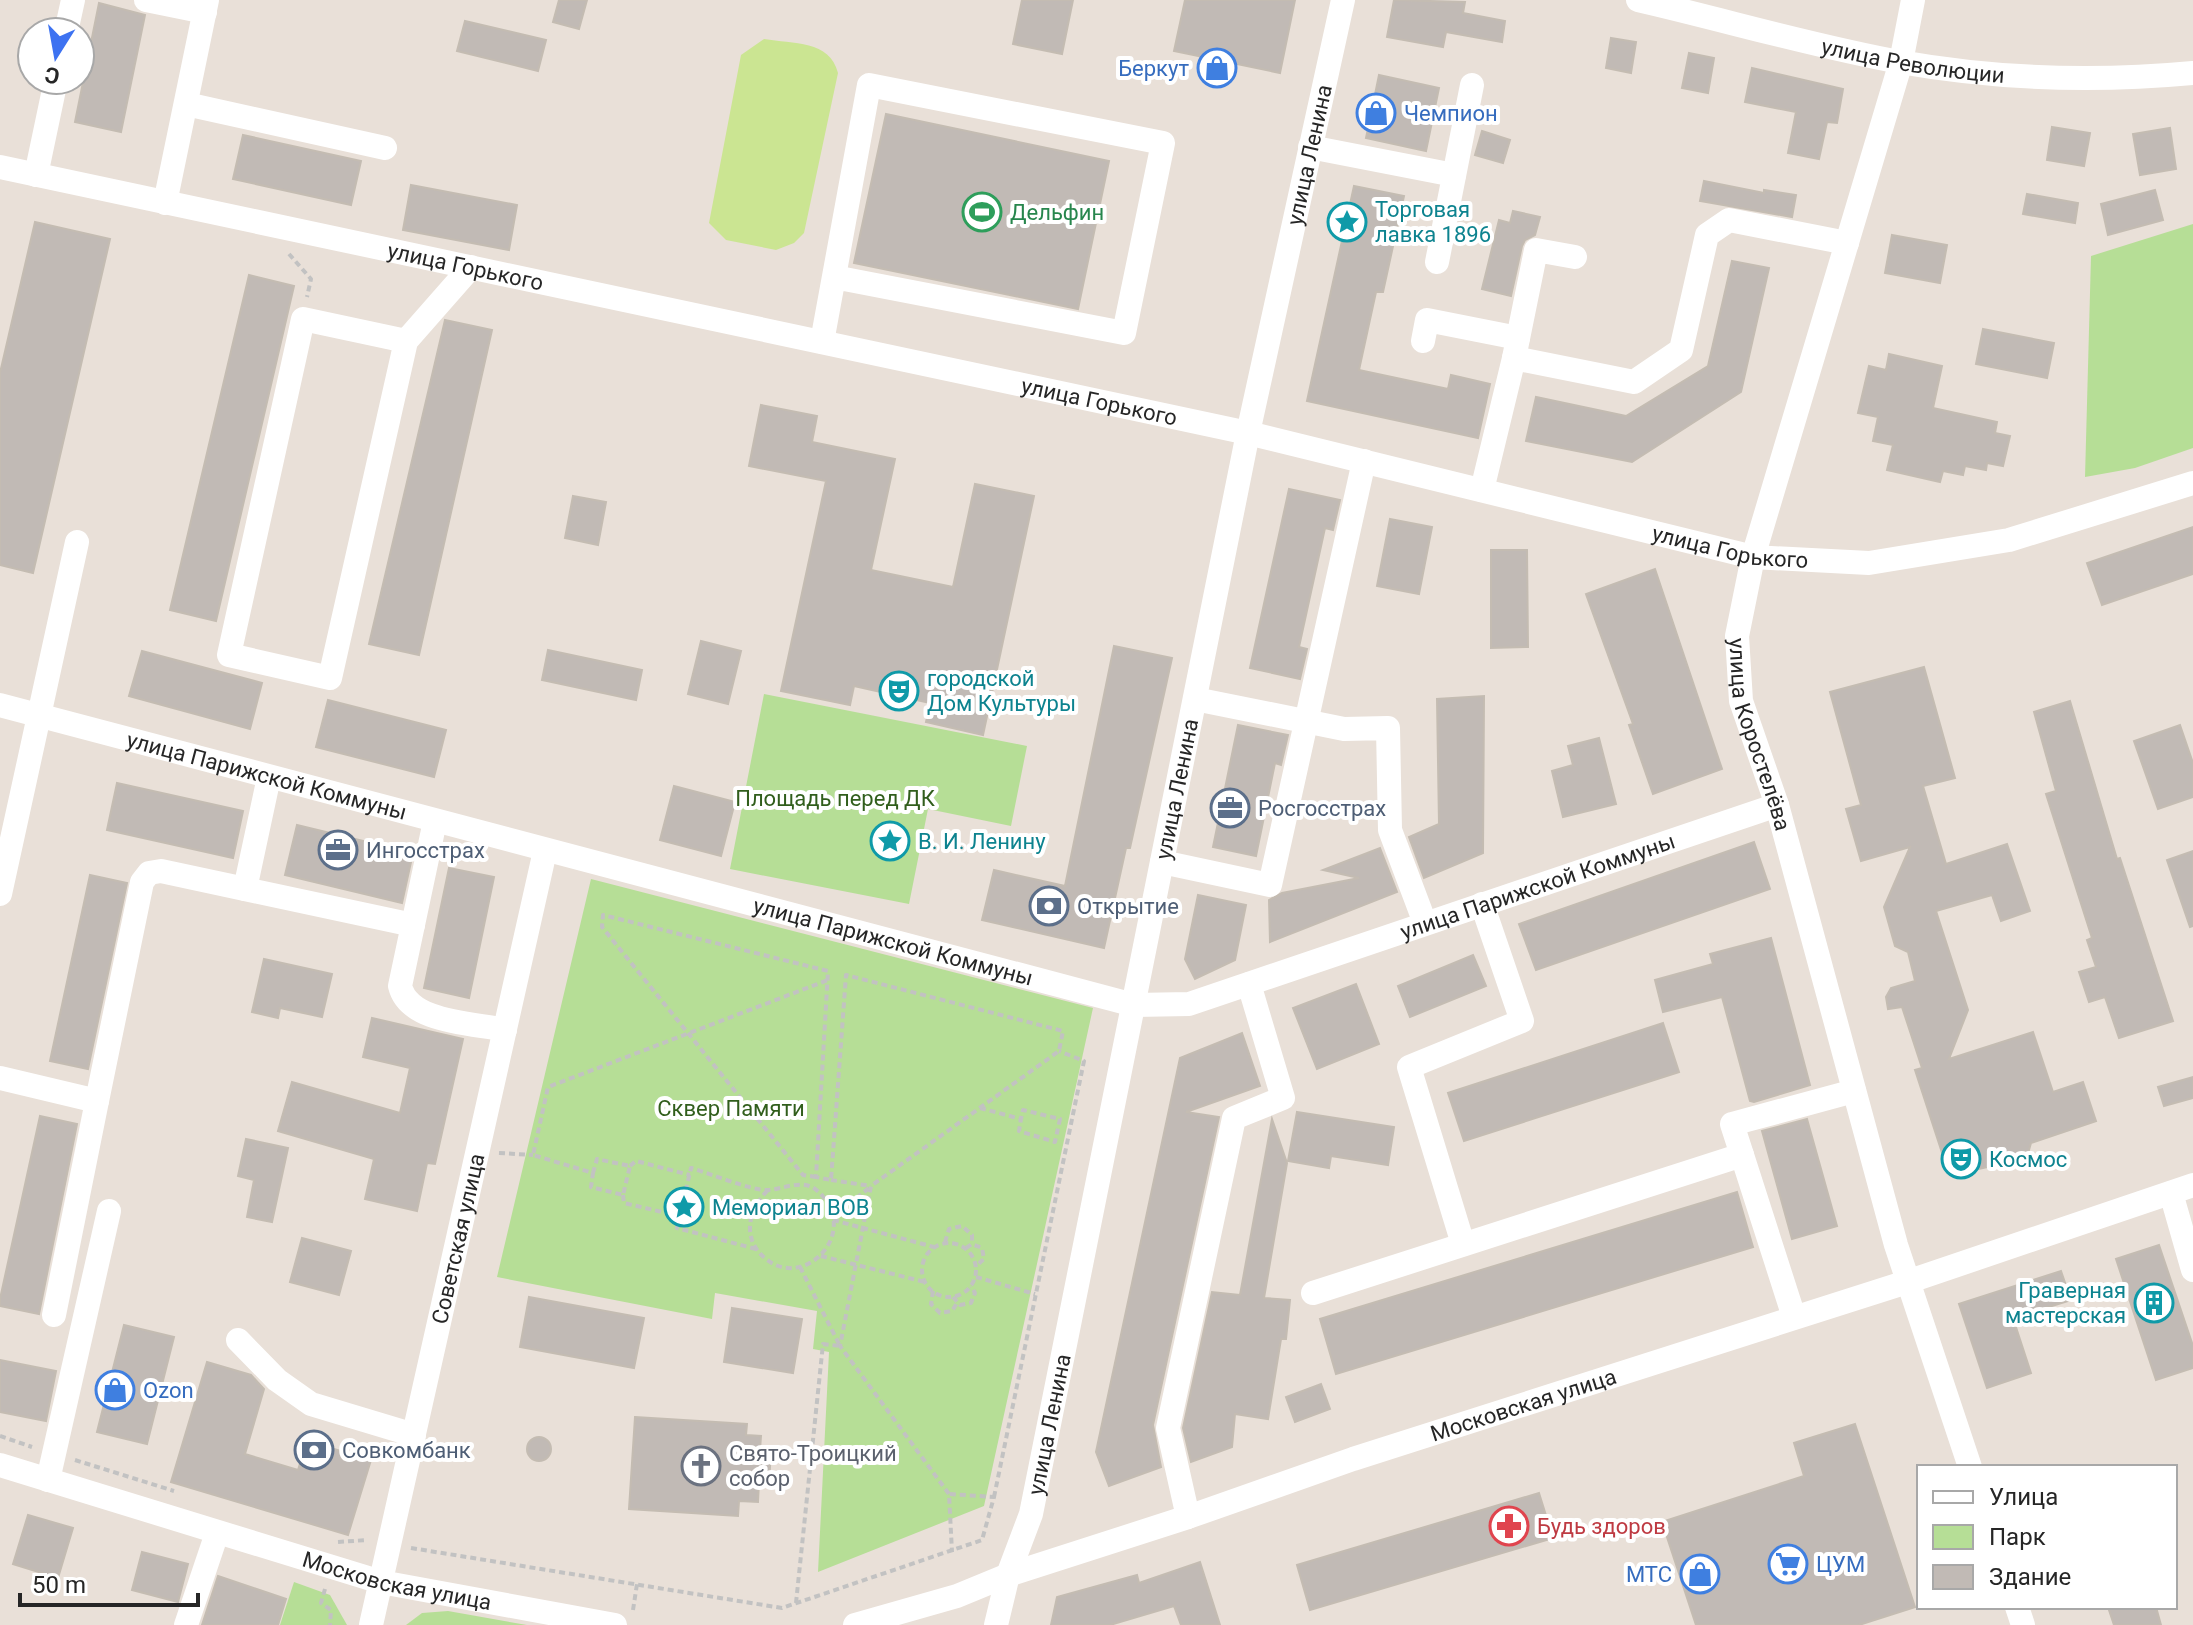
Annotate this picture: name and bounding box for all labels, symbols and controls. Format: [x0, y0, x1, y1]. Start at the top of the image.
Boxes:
north arrow [16, 16, 96, 96]
street label: улица Революции [1819, 34, 2006, 88]
shop icon: Беркут [1196, 47, 1238, 89]
place label: Беркут [1118, 56, 1189, 81]
text: С [43, 61, 62, 89]
street label: улица Ленина [1282, 82, 1337, 228]
shop icon: Чемпион [1355, 92, 1397, 134]
place label: Чемпион [1404, 101, 1498, 126]
sports icon: Дельфин [961, 191, 1003, 233]
place label: Торговая лавка 1896 [1375, 197, 1491, 247]
place label: Дельфин [1010, 200, 1104, 225]
place icon: Торговая лавка 1896 [1326, 201, 1368, 243]
street label: улица Горького [385, 238, 546, 295]
street label: улица Горького [1019, 373, 1179, 431]
street label: улица Горького [1649, 521, 1809, 573]
street label: улица Коростелёва [1724, 637, 1795, 833]
place label: городской Дом Культуры [927, 666, 1076, 716]
theatre icon: городской Дом Культуры [878, 670, 920, 712]
street label: улица Ленина [1151, 717, 1203, 862]
street label: улица Парижской Коммуны [124, 727, 409, 825]
park label: Площадь перед ДК [735, 786, 936, 811]
office icon: Росгосстрах [1209, 787, 1251, 829]
place label: Росгосстрах [1258, 796, 1386, 821]
place icon: В. И. Ленину [869, 820, 911, 862]
street label: улица Парижской Коммуны [1397, 828, 1678, 945]
office icon: Ингосстрах [317, 829, 359, 871]
place label: В. И. Ленину [918, 829, 1046, 854]
place label: Ингосстрах [366, 838, 485, 863]
bank icon: Открытие [1028, 885, 1070, 927]
street label: улица Парижской Коммуны [751, 893, 1036, 991]
place label: Открытие [1077, 894, 1179, 919]
park label: Сквер Памяти [657, 1096, 805, 1121]
theatre icon: Космос [1940, 1138, 1982, 1180]
place label: Космос [1989, 1147, 2067, 1172]
street label: Советская улица [427, 1151, 490, 1326]
place icon: Мемориал ВОВ [663, 1186, 705, 1228]
place label: Мемориал ВОВ [712, 1195, 869, 1220]
place label: Граверная мастерская [2005, 1278, 2126, 1328]
building icon: Граверная мастерская [2133, 1282, 2175, 1324]
street label: улица Ленина [1023, 1352, 1076, 1497]
street label: Московская улица [1428, 1364, 1619, 1446]
shop icon: Ozon [94, 1369, 136, 1411]
place label: Ozon [143, 1378, 194, 1403]
bank icon: Совкомбанк [293, 1429, 335, 1471]
place label: Совкомбанк [342, 1438, 471, 1463]
place label: Свято-Троицкий собор [729, 1441, 897, 1491]
church icon: Свято-Троицкий собор [680, 1445, 722, 1487]
legend [1917, 1465, 2177, 1609]
text: Улица [1989, 1483, 2058, 1511]
pharmacy icon: Будь здоров [1488, 1505, 1530, 1547]
place label: Будь здоров [1537, 1514, 1666, 1539]
text: Парк [1989, 1523, 2046, 1551]
supermarket icon: ЦУМ [1767, 1543, 1809, 1585]
street label: Московская улица [299, 1547, 493, 1615]
place label: ЦУМ [1816, 1552, 1865, 1577]
shop icon: МТС [1679, 1553, 1721, 1595]
scale bar [20, 1557, 198, 1607]
place label: МТС [1626, 1562, 1672, 1587]
text: Здание [1989, 1563, 2071, 1591]
text: 50 m [32, 1571, 86, 1599]

